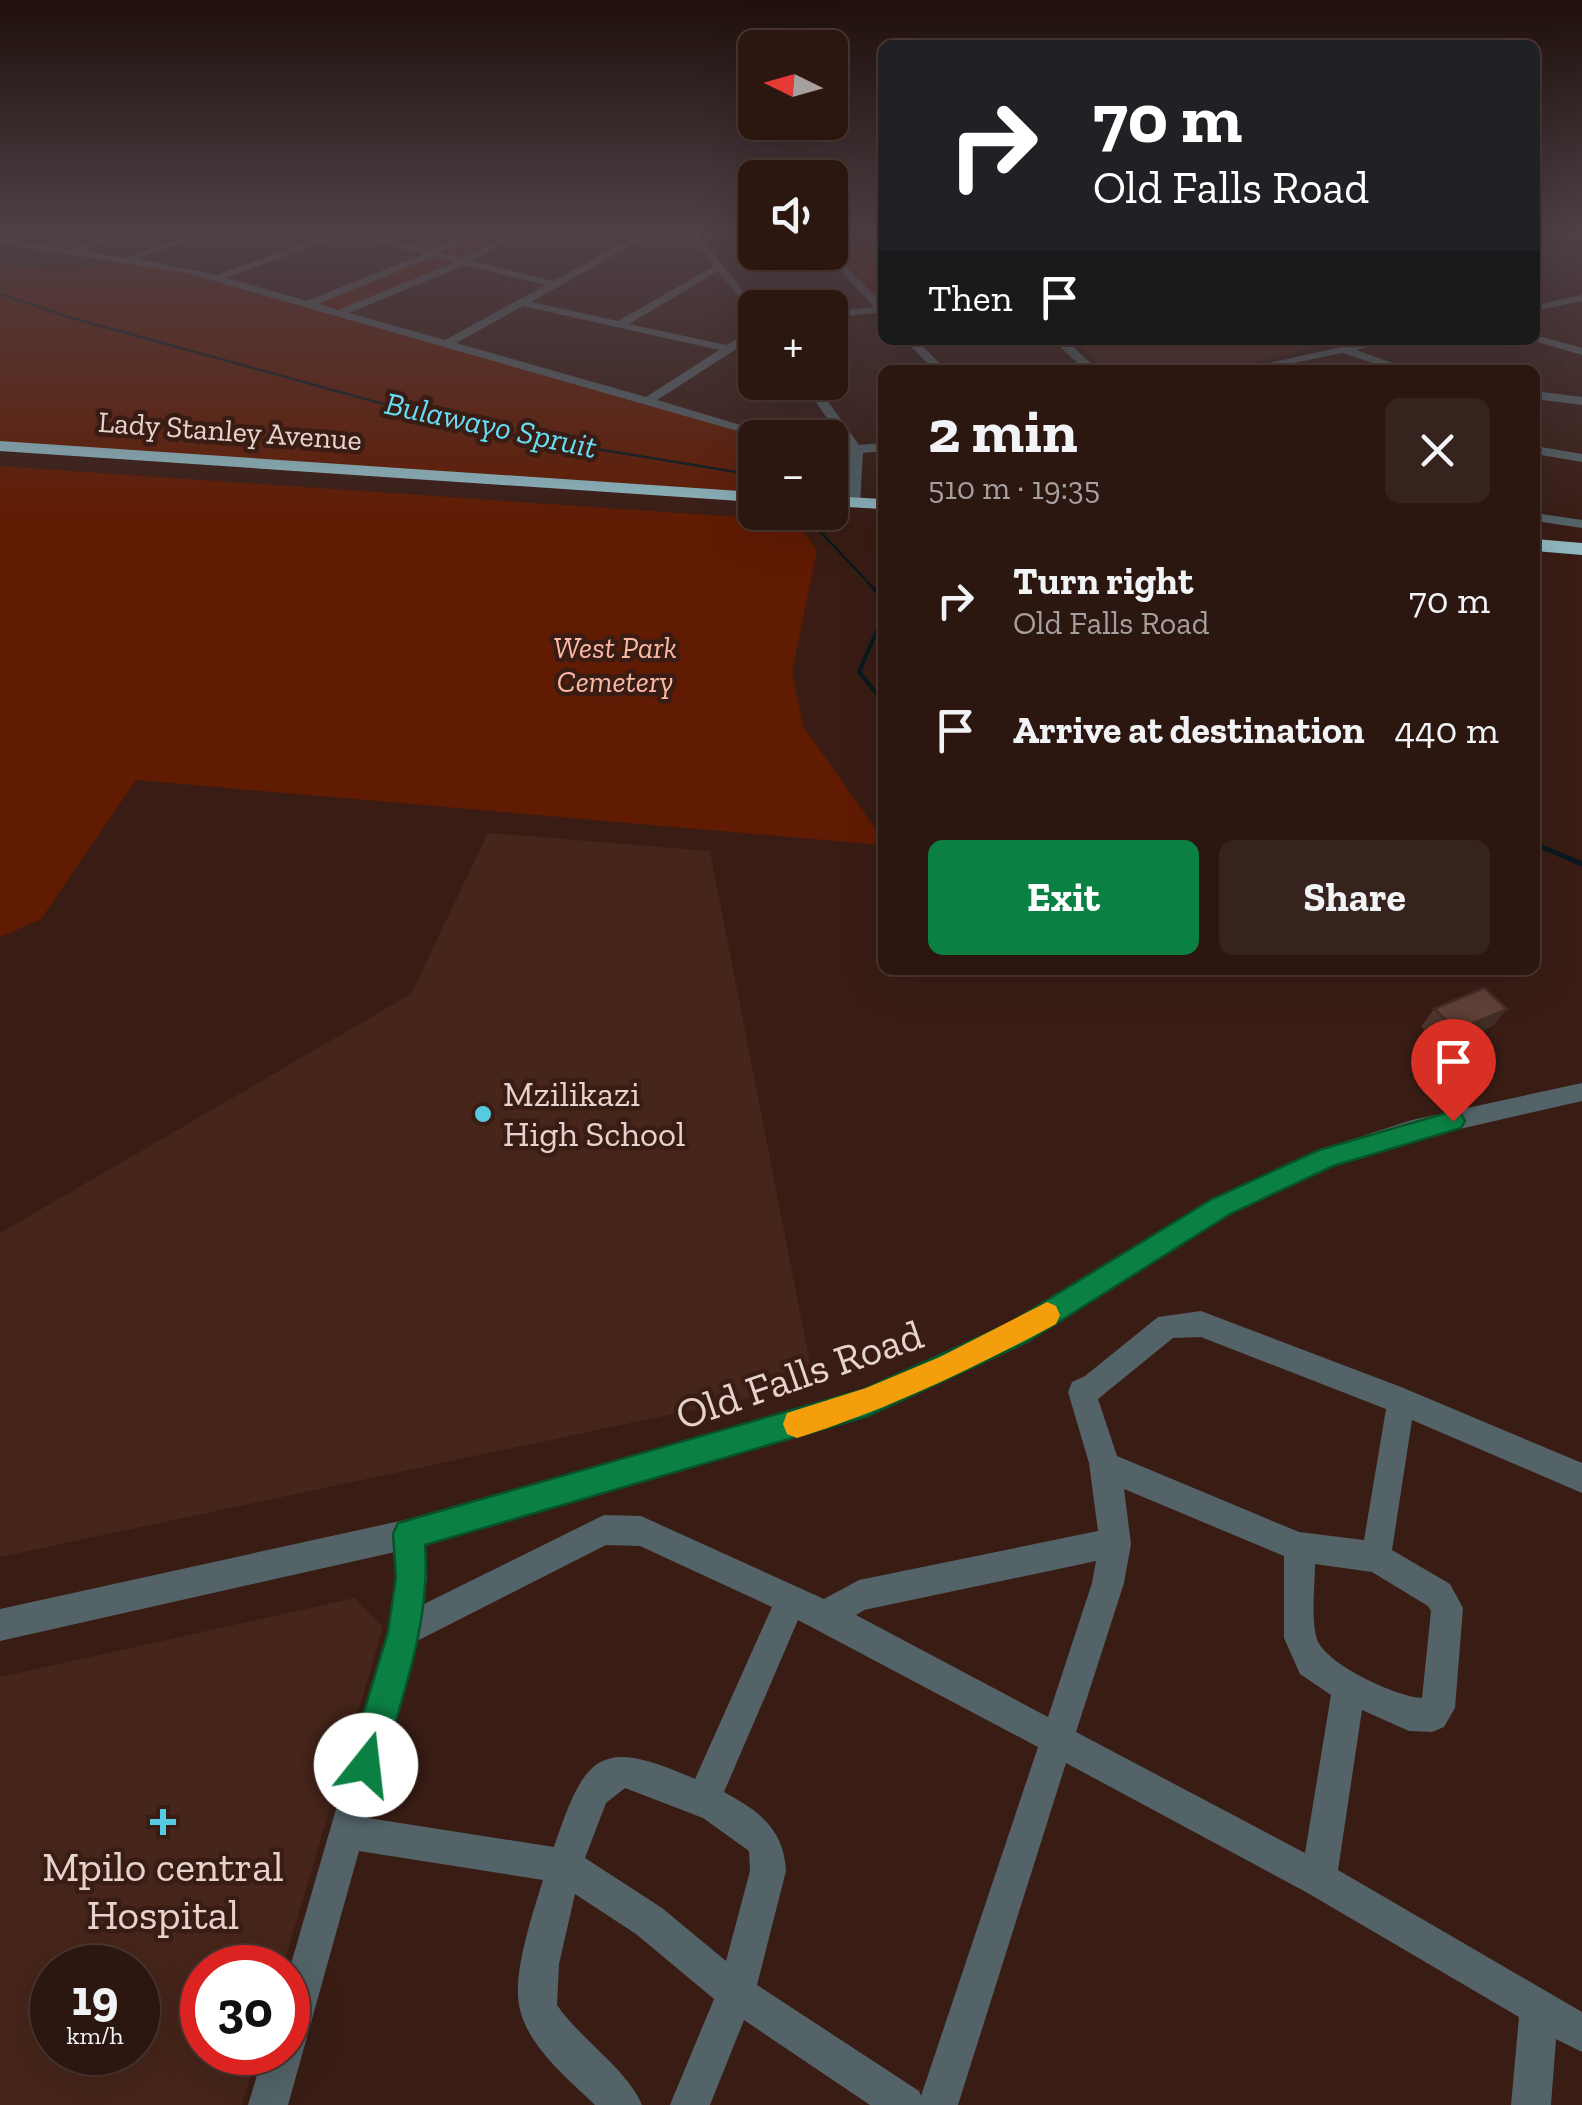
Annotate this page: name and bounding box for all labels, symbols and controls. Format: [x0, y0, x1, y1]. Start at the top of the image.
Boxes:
north arrow [738, 30, 848, 140]
map controls [738, 30, 848, 530]
text: 70 m [1093, 76, 1242, 160]
icon: right [928, 80, 1058, 210]
button: sound [738, 160, 848, 270]
text: Old Falls Road [1093, 161, 1369, 215]
icon: arrive [1032, 270, 1087, 325]
text: Then [928, 275, 1012, 321]
button: + [738, 290, 848, 400]
water label: Bulawayo Spruit [381, 384, 601, 466]
text: 2 min [928, 395, 1078, 467]
button: close [1385, 398, 1490, 503]
street label: Lady Stanley Avenue [97, 404, 363, 458]
button: − [738, 420, 848, 530]
text: 510 m · 19:35 [928, 469, 1100, 507]
text: Turn right [1013, 558, 1193, 604]
icon: right [928, 573, 983, 628]
text: 70 m [1409, 577, 1490, 623]
text: Old Falls Road [1013, 604, 1209, 642]
park label: West Park Cemetery [553, 630, 677, 700]
icon: arrive [928, 703, 983, 758]
text: Arrive at destination [1013, 707, 1364, 753]
text: 440 m [1394, 707, 1499, 753]
button: Exit [928, 840, 1199, 955]
button: Share [1219, 840, 1490, 955]
pin [1411, 1019, 1496, 1122]
icon: arrive [1426, 1034, 1481, 1089]
place label: Mzilikazi High School [503, 1073, 685, 1155]
marker: Mzilikazi High School [472, 1103, 494, 1125]
street label: Old Falls Road [669, 1308, 929, 1441]
position arrow [314, 1713, 418, 1817]
marker: Mpilo central Hospital [150, 1809, 176, 1835]
place label: Mpilo central Hospital [42, 1841, 284, 1940]
speed limit sign: 30 [180, 1945, 310, 2075]
text: 19 [72, 1968, 118, 2028]
text: km/h [66, 2020, 124, 2050]

